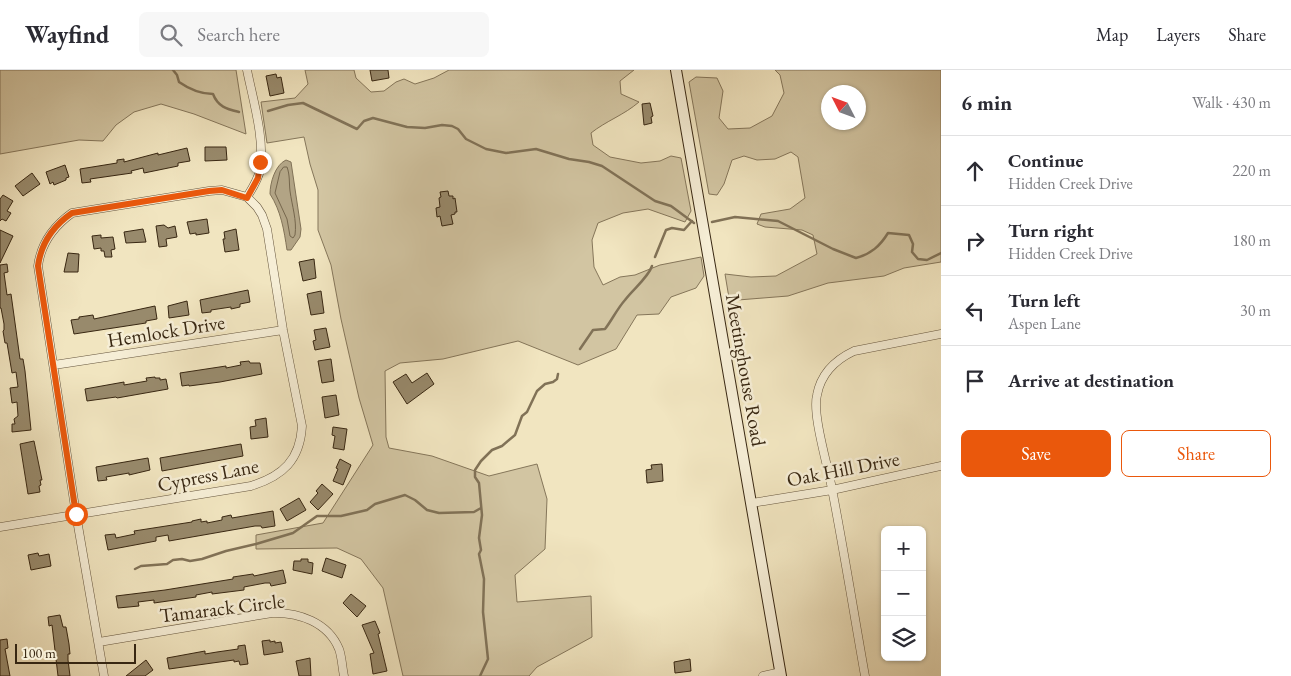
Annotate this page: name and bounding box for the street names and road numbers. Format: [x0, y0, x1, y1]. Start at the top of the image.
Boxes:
street label: Meetinghouse Road [720, 292, 772, 449]
street label: Hemlock Drive [105, 309, 227, 353]
street label: Oak Hill Drive [785, 445, 902, 493]
street label: Cypress Lane [155, 452, 261, 498]
street label: Tamarack Circle [158, 587, 286, 629]

